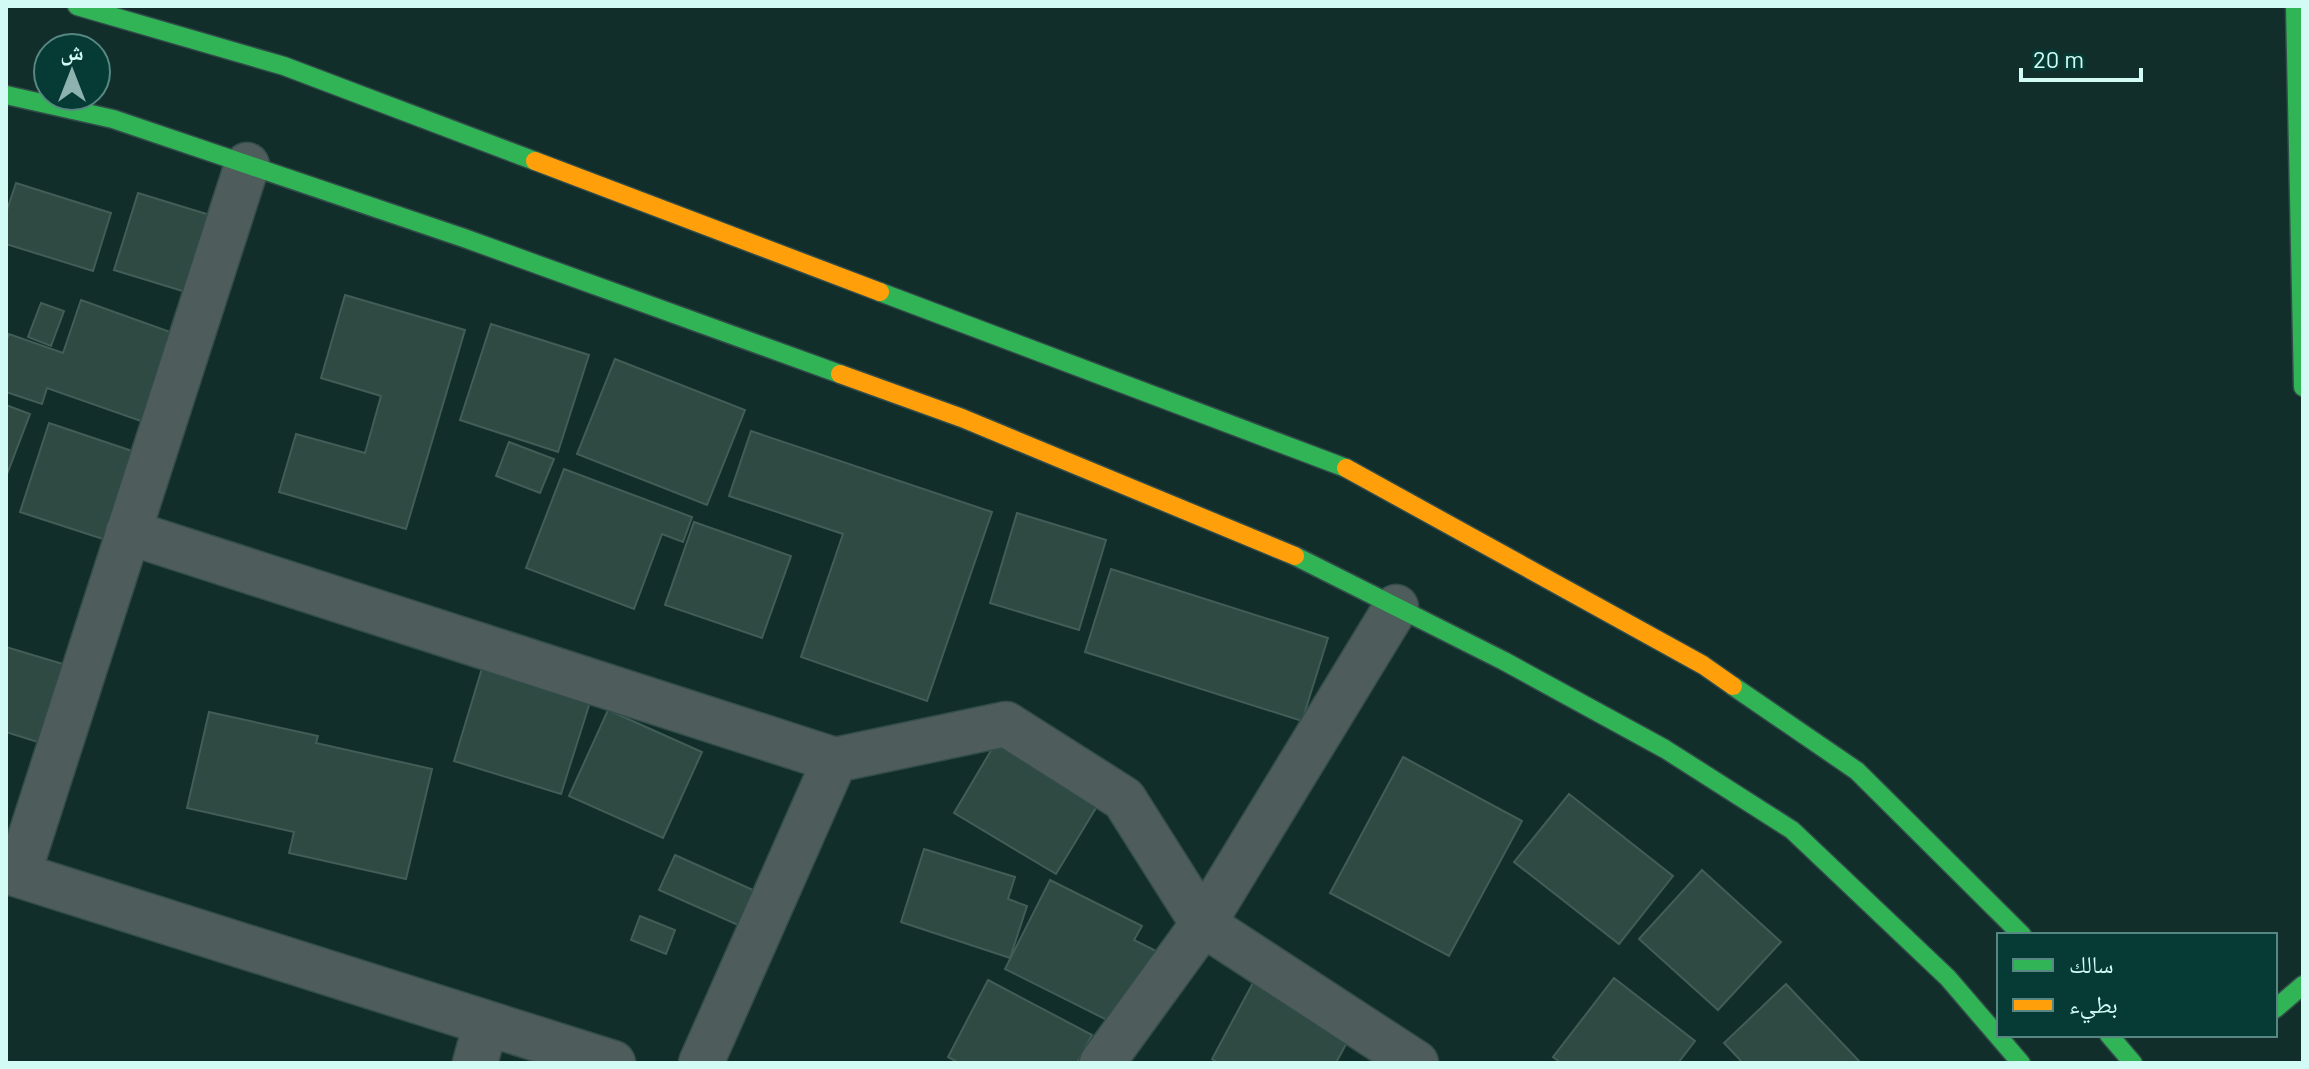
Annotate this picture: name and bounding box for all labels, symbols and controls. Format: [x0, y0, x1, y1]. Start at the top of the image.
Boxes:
north arrow [32, 32, 112, 112]
scale bar [2021, 32, 2141, 82]
text: ش [60, 38, 84, 66]
text: 20 m [2033, 44, 2084, 73]
legend [1997, 933, 2277, 1037]
text: سالك [2069, 949, 2114, 978]
text: بطيء [2069, 989, 2118, 1024]

